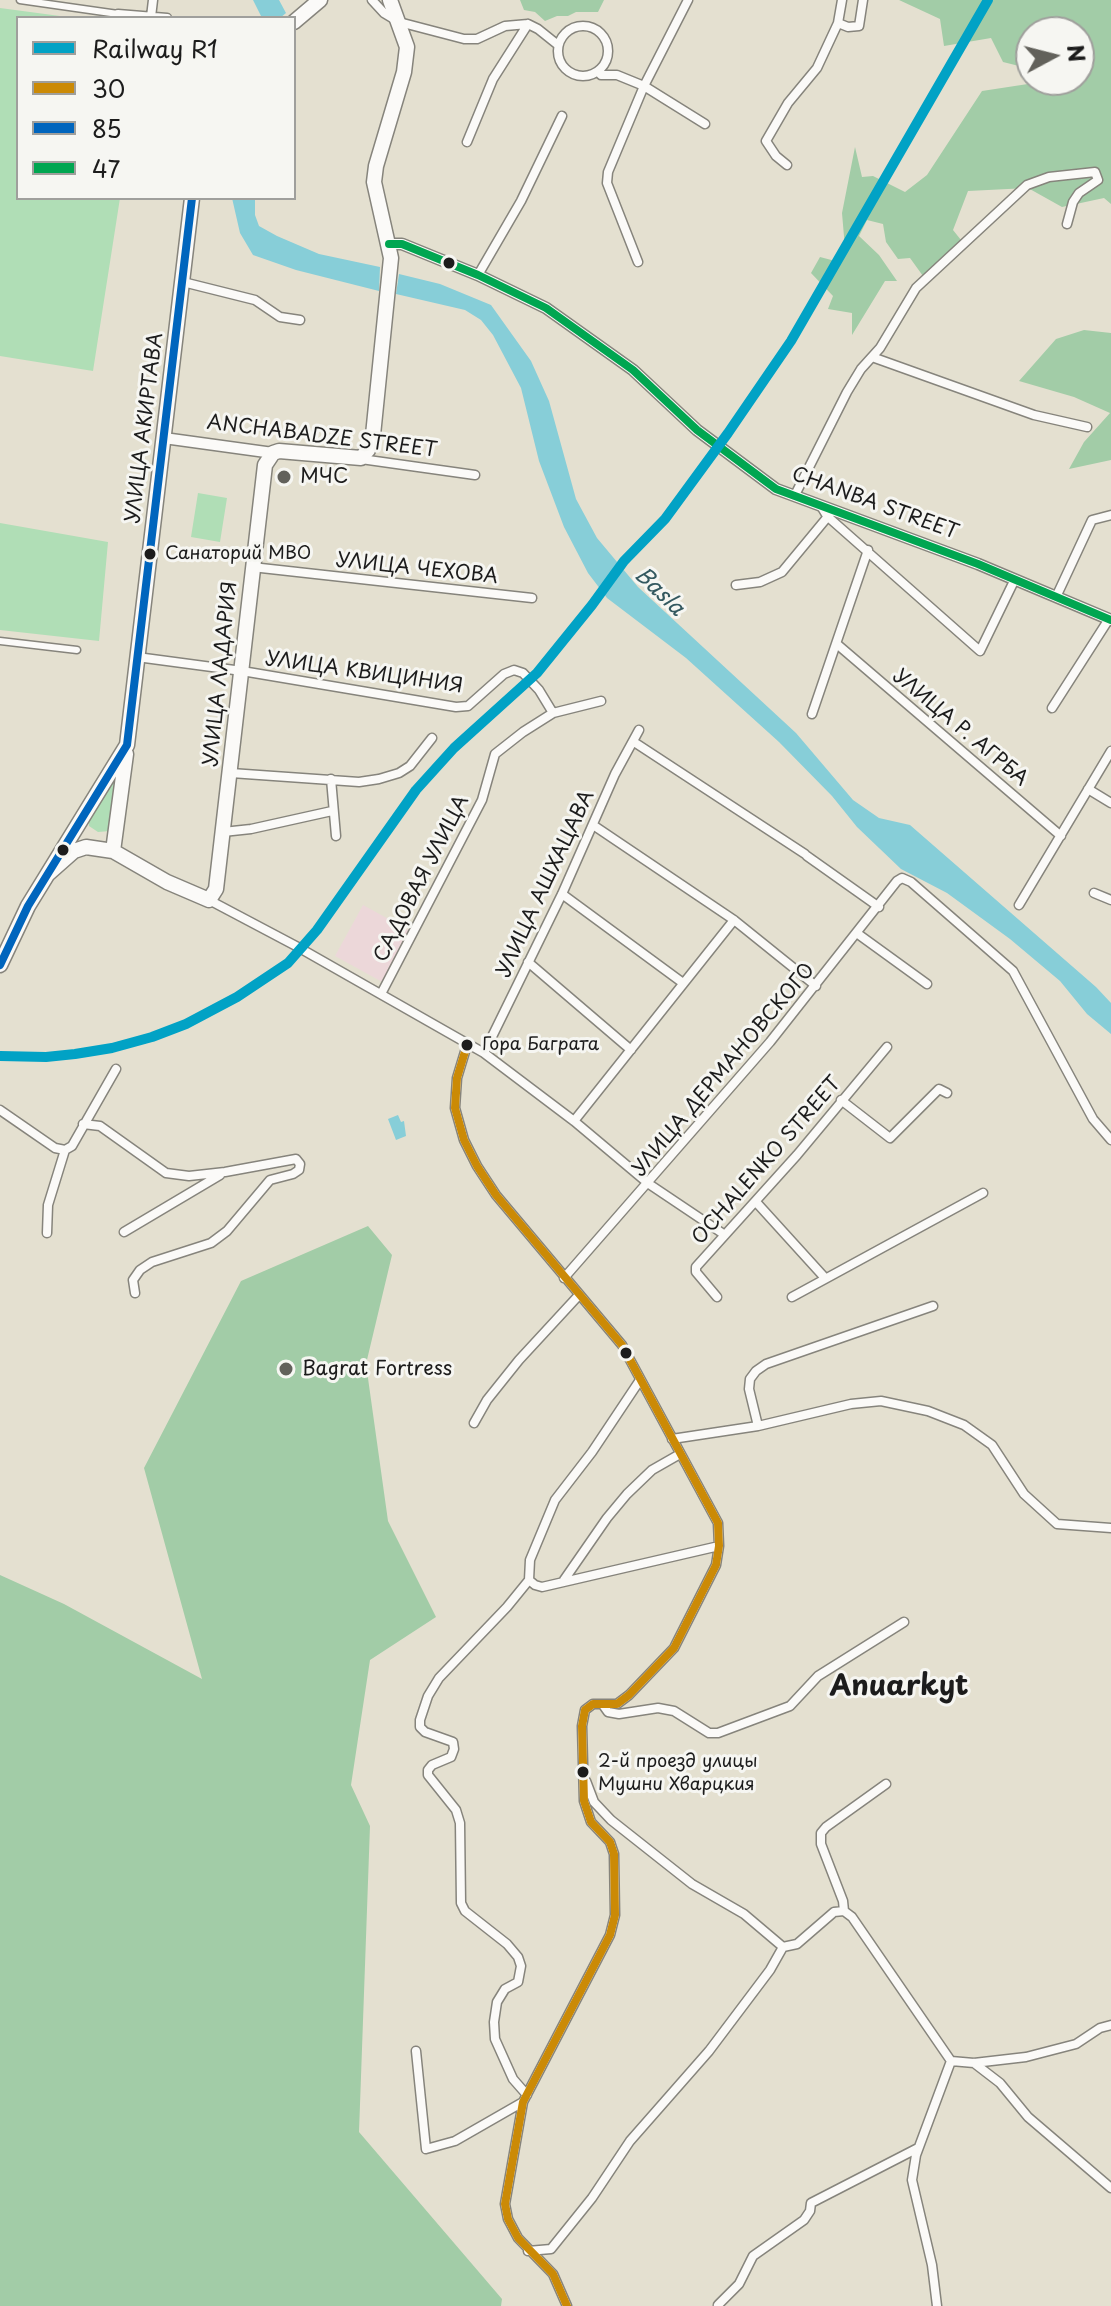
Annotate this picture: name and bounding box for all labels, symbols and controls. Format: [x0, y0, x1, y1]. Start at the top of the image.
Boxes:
legend [16, 16, 296, 200]
north arrow [1015, 16, 1095, 96]
text: Railway R1 [92, 30, 218, 66]
text: N [1060, 43, 1095, 64]
text: 30 [92, 70, 125, 106]
text: 85 [92, 110, 122, 146]
text: 47 [92, 150, 120, 186]
unlabelled marker [441, 255, 457, 271]
street label: УЛИЦА АКИРТАВА [121, 331, 169, 525]
street label: ANCHABADZE STREET [205, 411, 439, 463]
street label: CHANBA STREET [788, 463, 962, 545]
place label: МЧС [300, 465, 348, 489]
marker: МЧС [275, 468, 293, 486]
place label: Санаторий МВО [165, 543, 311, 565]
marker: Санаторий МВО [142, 546, 158, 562]
street label: УЛИЦА ЧЕХОВА [335, 549, 499, 589]
water label: Basla [629, 562, 689, 622]
street label: УЛИЦА ЛАДАРИЯ [199, 580, 243, 768]
street label: УЛИЦА КВИЦИНИЯ [264, 647, 464, 699]
street label: УЛИЦА Р. АГРБА [888, 664, 1032, 792]
street label: УЛИЦА АШХАЦАВА [492, 787, 600, 981]
street label: САДОВАЯ УЛИЦА [369, 791, 475, 967]
unlabelled marker [55, 842, 71, 858]
street label: УЛИЦА ДЕРМАНОВСКОГО [628, 959, 820, 1181]
place label: Гора Баграта [482, 1034, 599, 1056]
marker: Гора Баграта [459, 1037, 475, 1053]
street label: OCHALENKO STREET [687, 1072, 847, 1250]
unlabelled marker [618, 1345, 634, 1361]
place label: Bagrat Fortress [302, 1357, 452, 1381]
marker: Bagrat Fortress [277, 1360, 295, 1378]
district label: Anuarkyt [829, 1670, 969, 1704]
place label: 2-й проезд улицы Мушни Хварцкия [598, 1751, 758, 1794]
marker: 2-й проезд улицы Мушни Хварцкия [575, 1764, 591, 1780]

